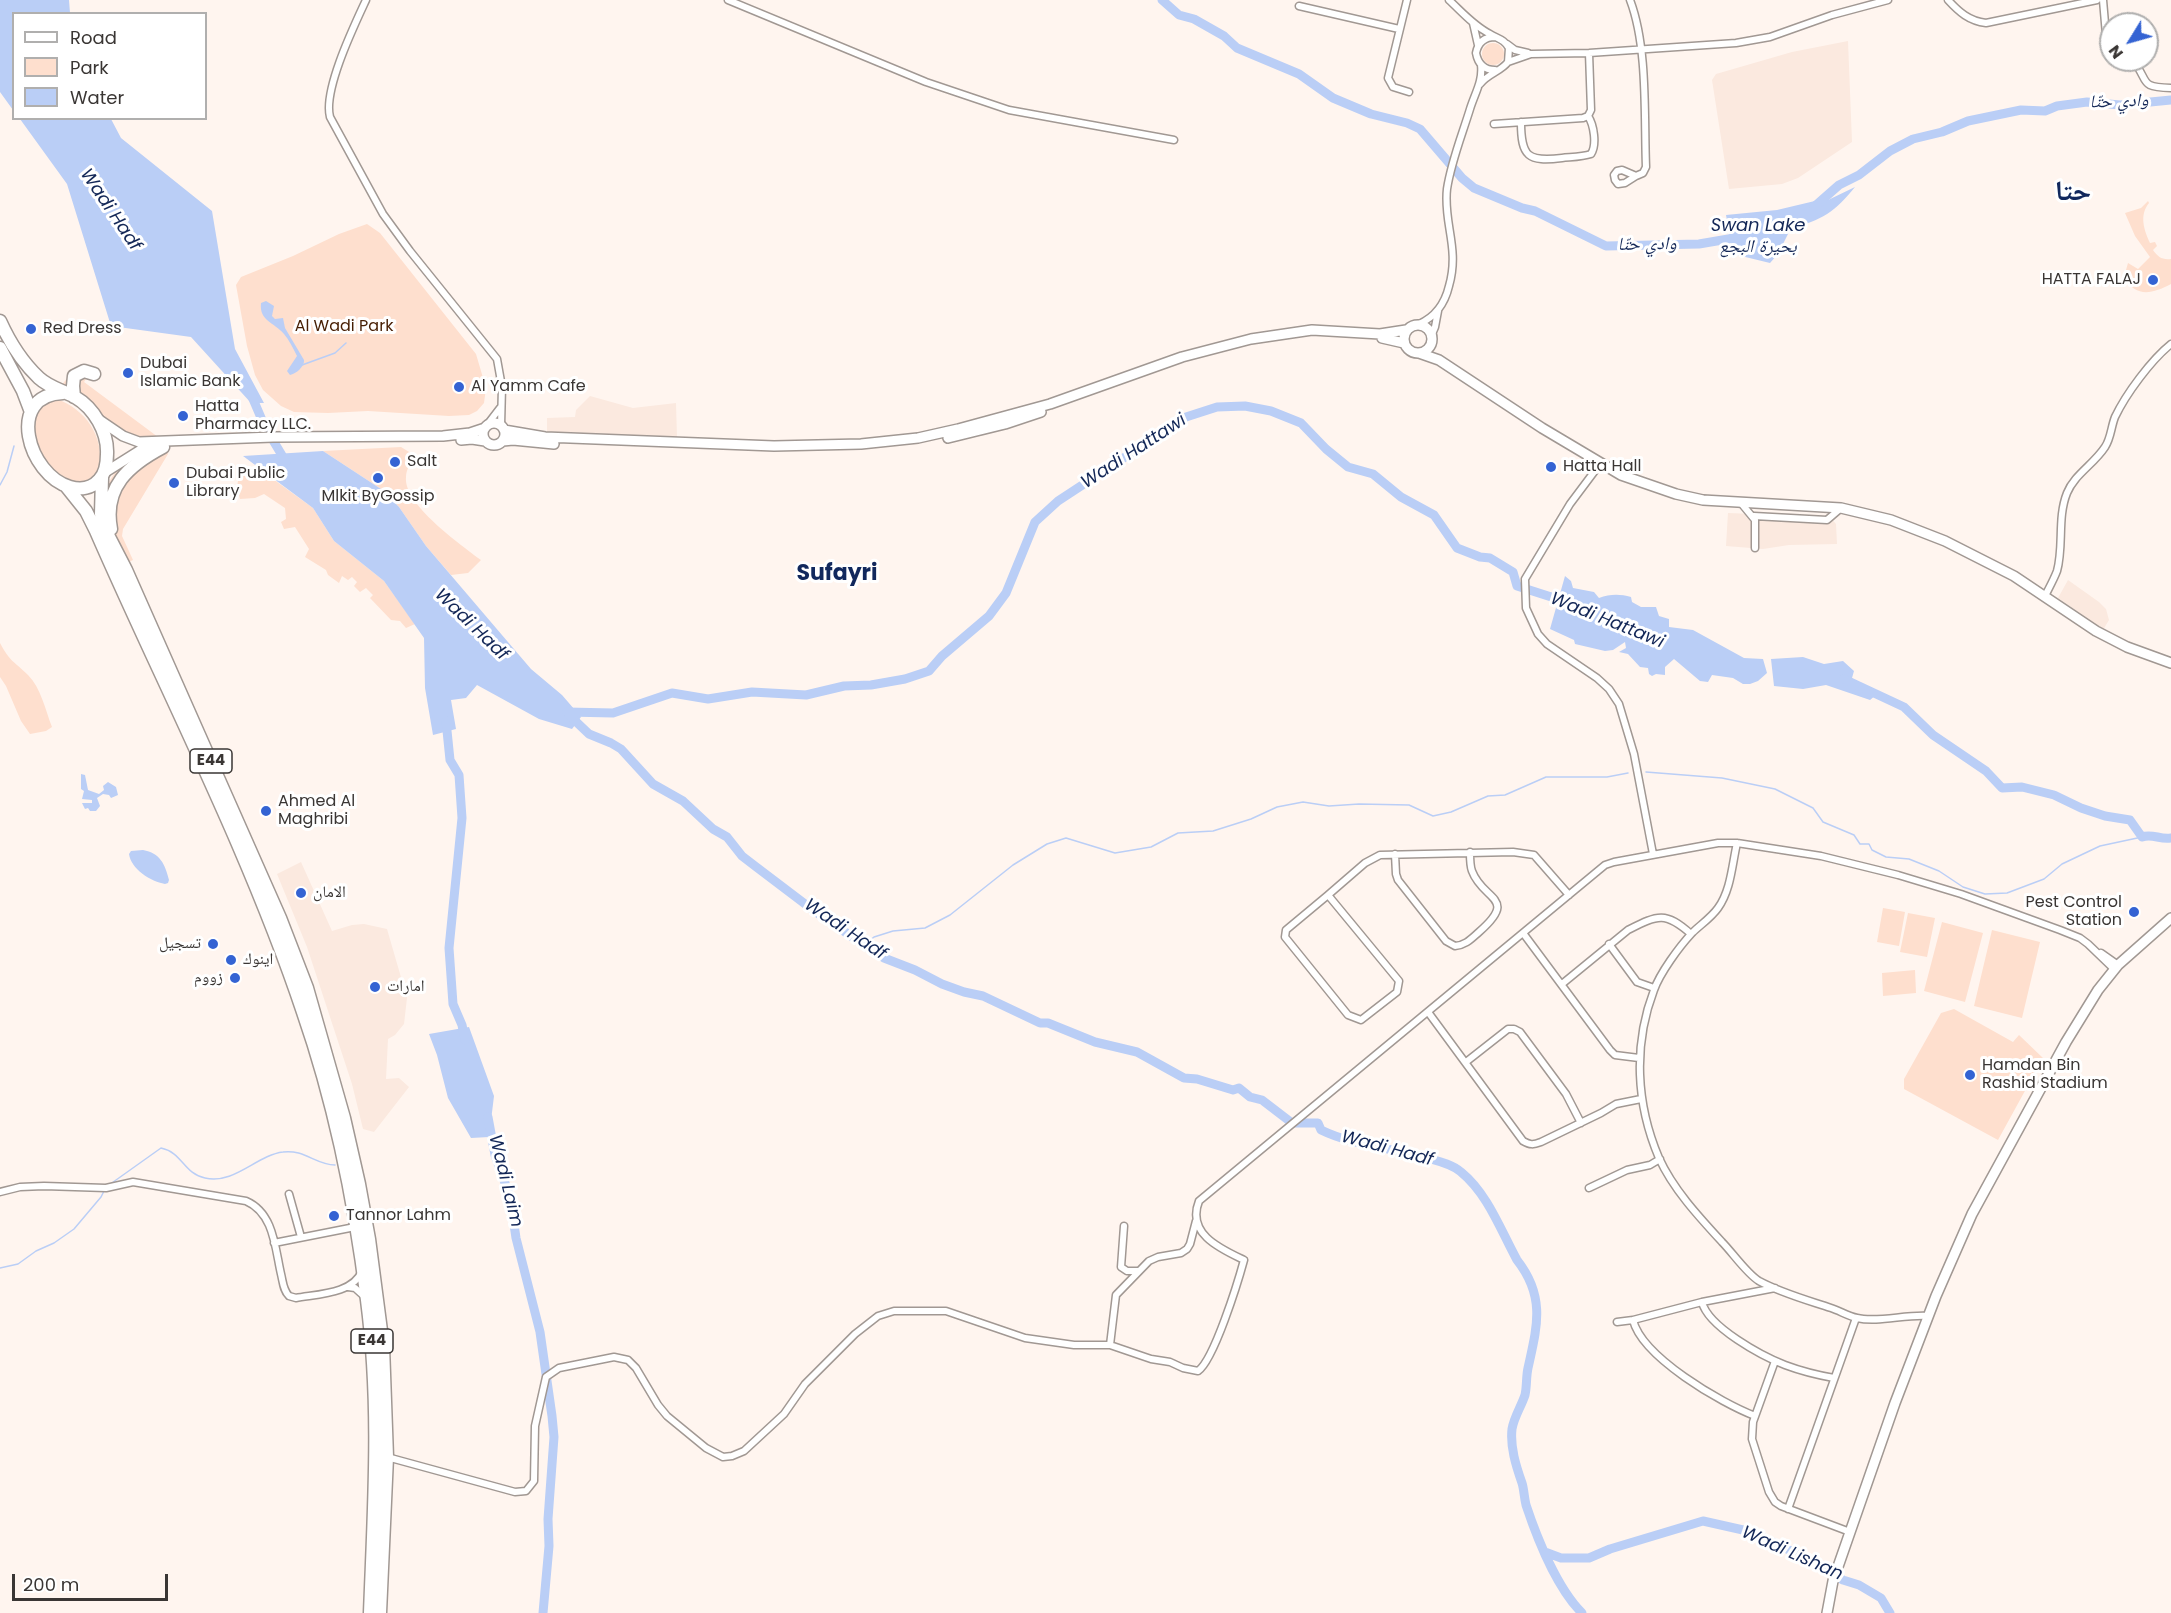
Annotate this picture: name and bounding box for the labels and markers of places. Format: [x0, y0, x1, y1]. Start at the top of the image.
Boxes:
place label: HATTA FALAJ [2042, 270, 2141, 290]
marker: HATTA FALAJ [2146, 273, 2160, 287]
place label: Red Dress [43, 319, 122, 339]
marker: Red Dress [24, 322, 38, 336]
place label: Dubai Islamic Bank [140, 354, 241, 392]
marker: Dubai Islamic Bank [121, 366, 135, 380]
place label: Al Yamm Cafe [471, 377, 586, 397]
marker: Al Yamm Cafe [452, 380, 466, 394]
place label: Hatta Pharmacy LLC. [195, 397, 311, 435]
marker: Hatta Pharmacy LLC. [176, 409, 190, 423]
place label: Salt [407, 452, 437, 472]
marker: Salt [388, 455, 402, 469]
place label: Hatta Hall [1563, 457, 1641, 477]
marker: Hatta Hall [1544, 460, 1558, 474]
place label: Dubai Public Library [186, 464, 285, 502]
marker: Mlkit ByGossip [371, 471, 385, 485]
marker: Dubai Public Library [167, 476, 181, 490]
place label: Mlkit ByGossip [322, 487, 434, 507]
place label: Ahmed Al Maghribi [278, 792, 355, 830]
marker: Ahmed Al Maghribi [259, 804, 273, 818]
place label: الامان [313, 883, 346, 903]
marker: الامان [294, 886, 308, 900]
place label: Pest Control Station [2026, 893, 2122, 931]
marker: Pest Control Station [2127, 905, 2141, 919]
place label: تسجيل [159, 934, 201, 954]
marker: تسجيل [206, 937, 220, 951]
place label: اينوك [243, 950, 273, 970]
marker: اينوك [224, 953, 238, 967]
place label: زووم [194, 968, 223, 988]
marker: زووم [228, 971, 242, 985]
place label: امارات [387, 977, 424, 997]
marker: امارات [368, 980, 382, 994]
place label: Hamdan Bin Rashid Stadium [1982, 1056, 2108, 1094]
marker: Hamdan Bin Rashid Stadium [1963, 1068, 1977, 1082]
place label: Tannor Lahm [346, 1206, 451, 1226]
marker: Tannor Lahm [327, 1209, 341, 1223]

